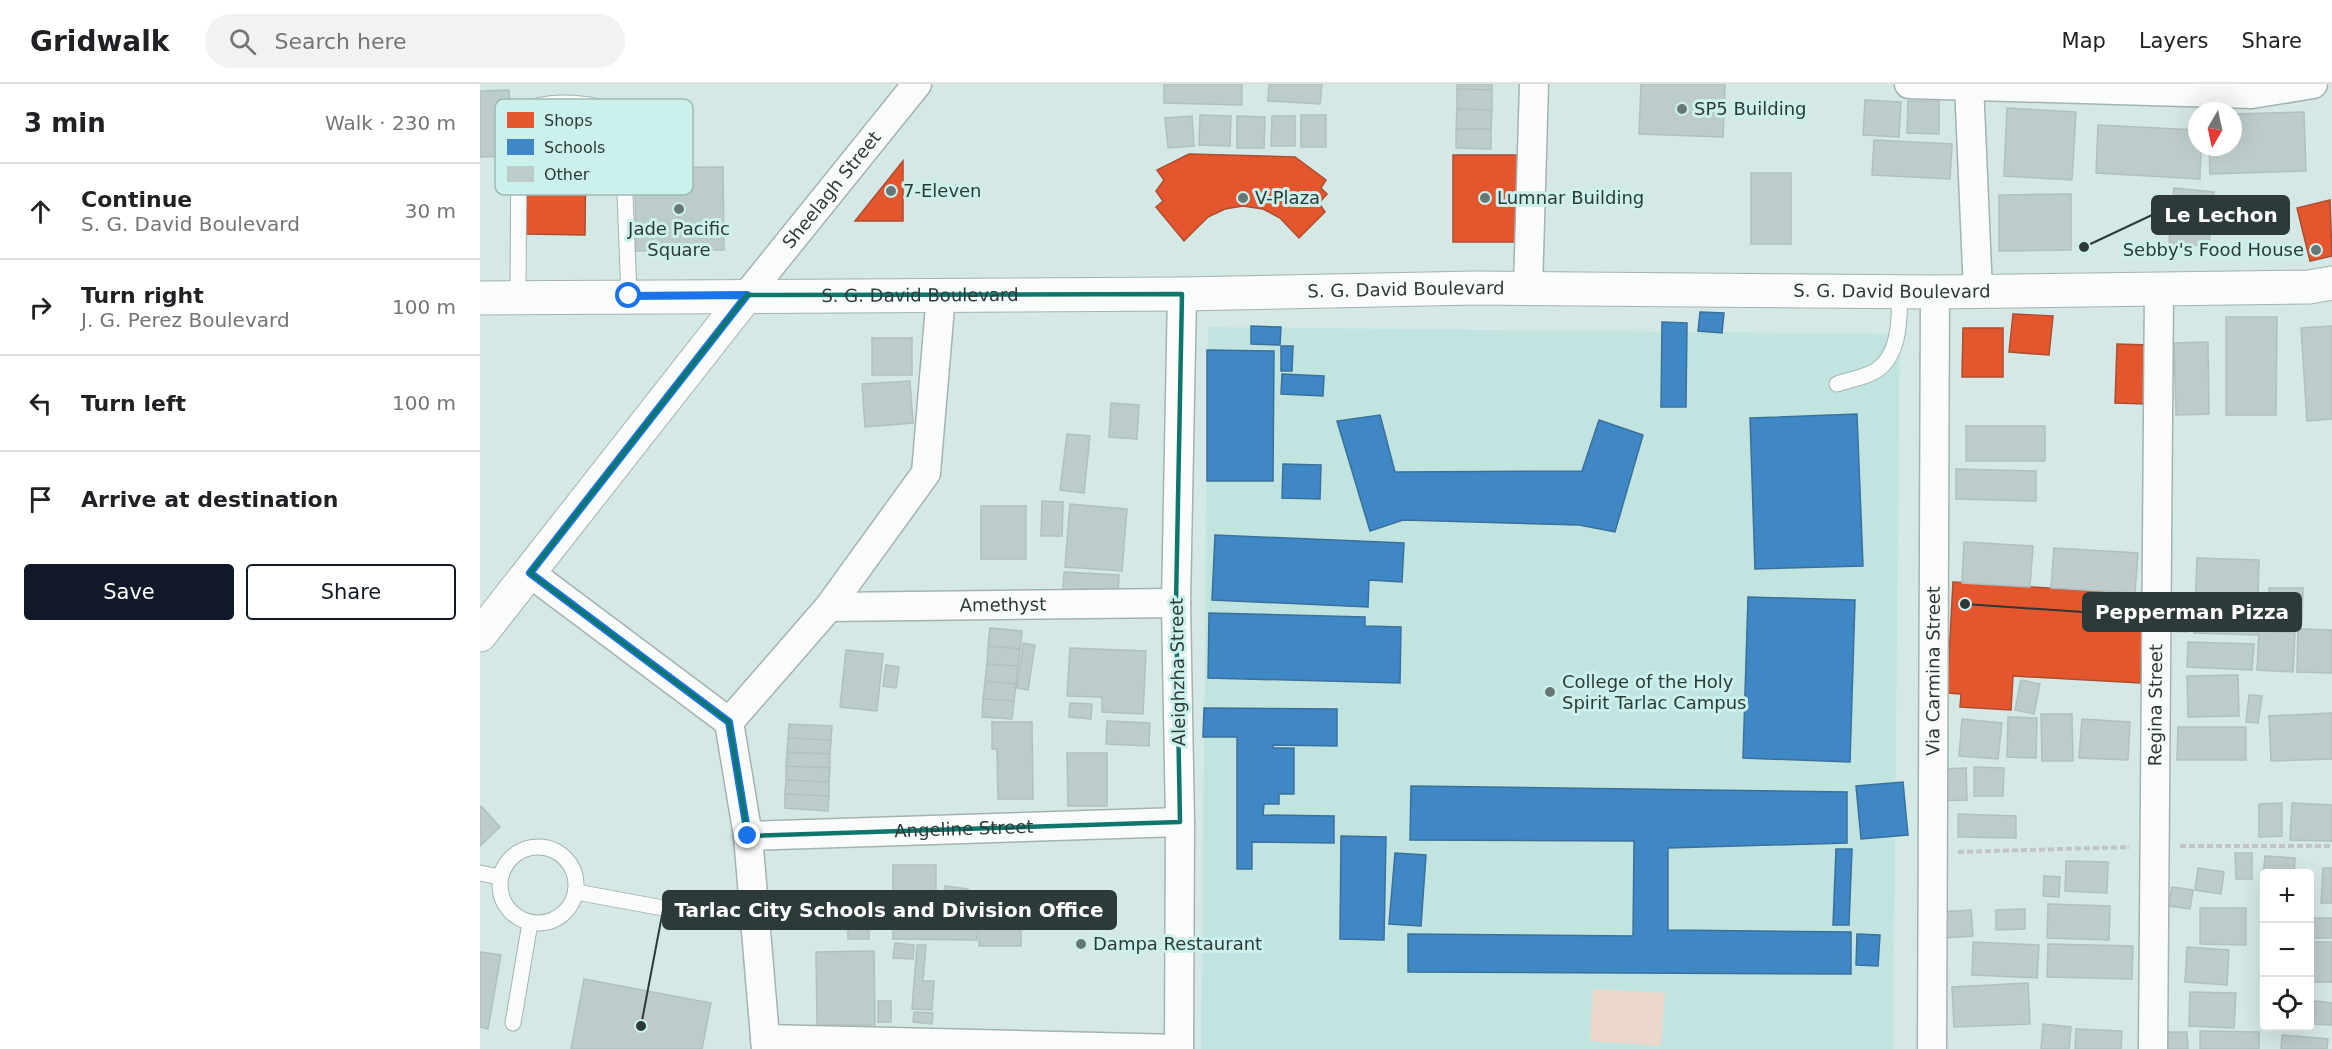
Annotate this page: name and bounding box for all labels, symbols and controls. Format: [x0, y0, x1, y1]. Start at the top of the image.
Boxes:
search box [205, 14, 625, 68]
text: Gridwalk [30, 25, 169, 58]
icon: search [226, 25, 259, 58]
text: Search here [274, 29, 407, 54]
text: Map [2062, 29, 2106, 53]
text: Layers [2139, 29, 2208, 53]
text: Share [2241, 29, 2302, 53]
place label: SP5 Building [1694, 98, 1806, 119]
legend [495, 99, 693, 195]
marker: SP5 Building [1675, 102, 1689, 116]
north arrow [2188, 102, 2242, 156]
text: 3 min [24, 108, 106, 138]
text: Walk · 230 m [325, 111, 456, 135]
text: Shops [544, 111, 593, 130]
street label: Sheelagh Street [778, 127, 885, 252]
text: Schools [544, 138, 605, 157]
text: Other [544, 165, 590, 184]
place label: 7-Eleven [903, 180, 982, 201]
marker: 7-Eleven [884, 184, 898, 198]
text: Continue [81, 187, 192, 212]
place label: V-Plaza [1255, 187, 1320, 208]
place label: Lumnar Building [1497, 187, 1644, 208]
marker: V-Plaza [1236, 191, 1250, 205]
marker: Lumnar Building [1478, 191, 1492, 205]
icon: ahead [24, 195, 57, 228]
callout: Le Lechon [2152, 196, 2289, 234]
text: 30 m [405, 199, 456, 223]
marker: Jade Pacific Square [672, 202, 686, 216]
text: Le Lechon [2164, 203, 2278, 227]
text: S. G. David Boulevard [81, 212, 300, 236]
place label: Jade Pacific Square [627, 218, 730, 260]
place label: Sebby's Food House [2123, 239, 2304, 260]
marker: Sebby's Food House [2309, 243, 2323, 257]
street label: S. G. David Boulevard [1307, 277, 1505, 301]
street label: S. G. David Boulevard [1793, 280, 1991, 302]
route start [615, 282, 641, 308]
text: Turn right [81, 283, 204, 308]
street label: S. G. David Boulevard [821, 284, 1019, 306]
icon: right [24, 291, 57, 324]
text: 100 m [392, 295, 456, 319]
text: J. G. Perez Boulevard [81, 308, 290, 332]
icon: left [24, 387, 57, 420]
text: Turn left [81, 391, 186, 416]
text: 100 m [392, 391, 456, 415]
icon: arrive [24, 483, 57, 516]
text: Arrive at destination [81, 487, 338, 512]
button: Save [24, 564, 234, 620]
button: Share [246, 564, 456, 620]
street label: Via Carmina Street [1922, 586, 1944, 756]
street label: Amethyst [960, 593, 1046, 615]
callout: Pepperman Pizza [2083, 593, 2301, 631]
street label: Aleighzha Street [1166, 598, 1189, 746]
text: Pepperman Pizza [2095, 600, 2289, 624]
street label: Regina Street [2144, 644, 2166, 766]
place label: College of the Holy Spirit Tarlac Campus [1562, 671, 1746, 713]
marker: College of the Holy Spirit Tarlac Campus [1543, 685, 1557, 699]
street label: Angeline Street [894, 816, 1034, 841]
route end [734, 822, 760, 848]
map controls [2260, 869, 2314, 1031]
button: + [2260, 869, 2314, 923]
callout: Tarlac City Schools and Division Office [663, 891, 1116, 929]
text: Tarlac City Schools and Division Office [674, 898, 1104, 922]
button: − [2260, 923, 2314, 977]
place label: Dampa Restaurant [1093, 933, 1262, 954]
marker: Dampa Restaurant [1074, 937, 1088, 951]
button: locate [2260, 977, 2314, 1031]

